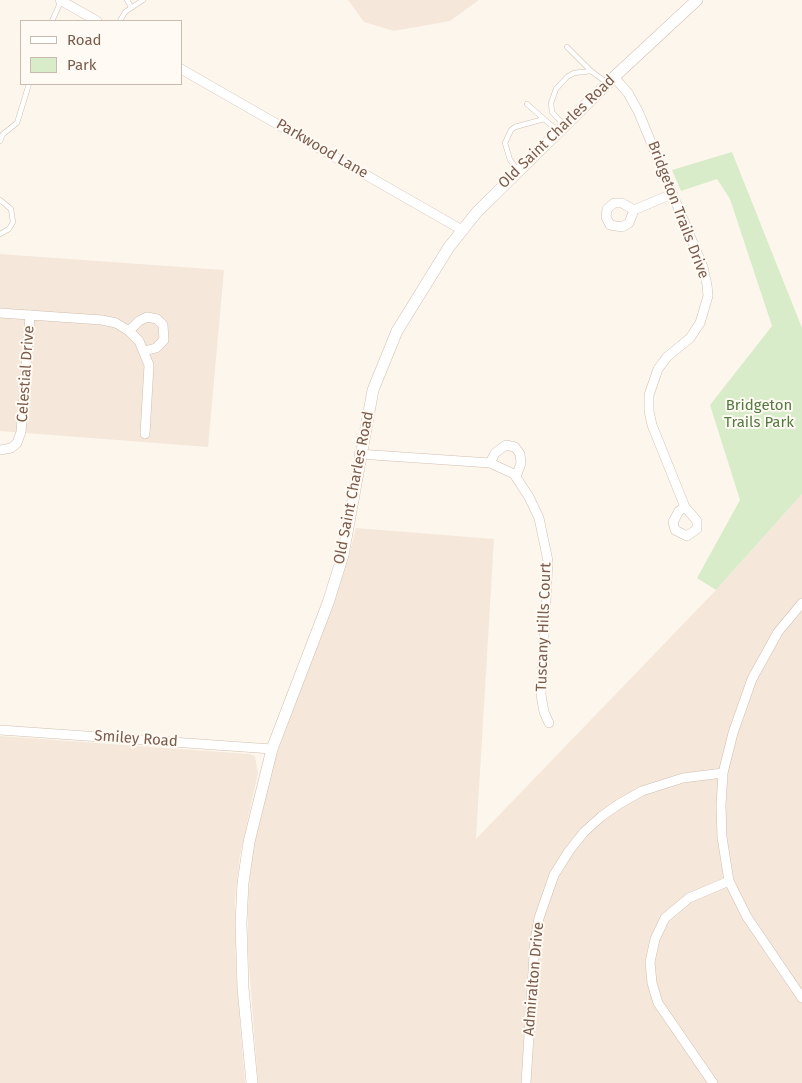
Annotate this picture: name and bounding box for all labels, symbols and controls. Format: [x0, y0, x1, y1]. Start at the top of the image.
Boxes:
legend [20, 20, 182, 85]
text: Road [67, 31, 102, 49]
text: Park [67, 56, 97, 74]
street label: Old Saint Charles Road [495, 72, 619, 192]
street label: Parkwood Lane [273, 115, 371, 183]
street label: Bridgeton Trails Drive [643, 139, 713, 281]
street label: Celestial Drive [14, 325, 38, 423]
park label: Bridgeton Trails Park [724, 397, 794, 432]
street label: Old Saint Charles Road [330, 410, 378, 566]
street label: Tuscany Hills Court [533, 562, 555, 692]
street label: Smiley Road [94, 727, 178, 751]
street label: Admiralton Drive [520, 921, 548, 1037]

